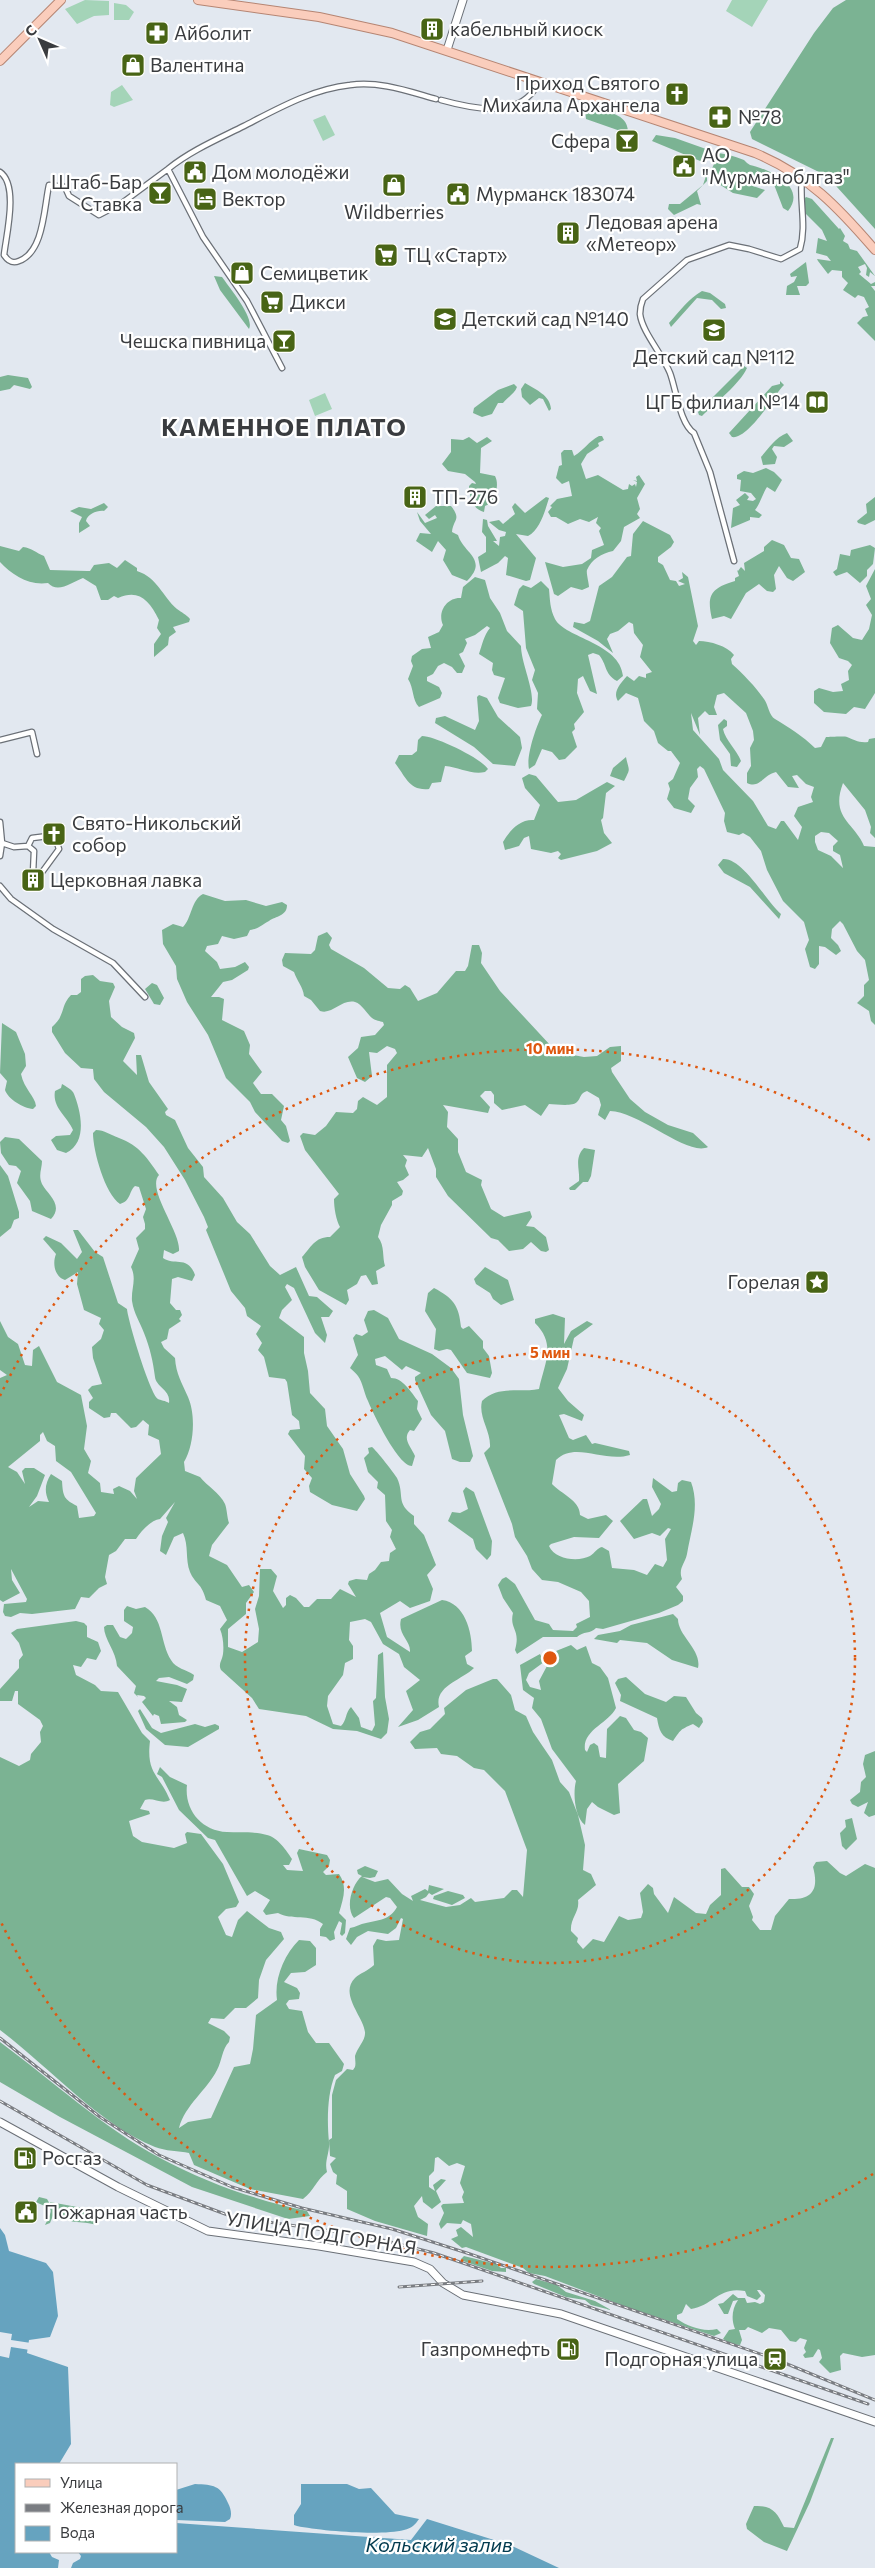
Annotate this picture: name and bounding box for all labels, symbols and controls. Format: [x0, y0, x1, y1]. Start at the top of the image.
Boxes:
north arrow [15, 15, 65, 65]
building icon: кабельный киоск [419, 16, 445, 42]
place label: кабельный киоск [450, 17, 603, 40]
pharmacy icon: Айболит [144, 20, 170, 46]
text: С [21, 21, 40, 40]
place label: Айболит [174, 21, 252, 44]
shop icon: Валентина [120, 52, 146, 78]
place label: Валентина [150, 53, 244, 76]
place label: Приход Святого Михаила Архангела [482, 71, 660, 116]
church icon: Приход Святого Михаила Архангела [664, 81, 690, 107]
pharmacy icon: №78 [707, 104, 733, 130]
place label: №78 [738, 105, 782, 128]
bar icon: Сфера [614, 128, 640, 154]
place label: Сфера [551, 129, 610, 152]
place label: AO "Мурманоблгаз" [702, 143, 850, 188]
public building icon: AO "Мурманоблгаз" [671, 153, 697, 179]
public building icon: Дом молодёжи [182, 159, 208, 185]
place label: Дом молодёжи [212, 160, 349, 183]
place label: Штаб-Бар Ставка [51, 170, 142, 215]
shop icon: Wildberries [381, 172, 407, 198]
bar icon: Штаб-Бар Ставка [147, 180, 173, 206]
public building icon: Мурманск 183074 [445, 181, 471, 207]
place label: Мурманск 183074 [476, 182, 635, 205]
hotel icon: Вектор [192, 186, 218, 212]
place label: Вектор [222, 187, 286, 210]
place label: Wildberries [344, 200, 444, 223]
place label: Ледовая арена «Метеор» [586, 210, 718, 255]
building icon: Ледовая арена «Метеор» [555, 220, 581, 246]
supermarket icon: ТЦ «Старт» [373, 242, 399, 268]
place label: ТЦ «Старт» [404, 243, 508, 266]
shop icon: Семицветик [229, 260, 255, 286]
place label: Семицветик [260, 261, 369, 284]
supermarket icon: Дикси [259, 289, 285, 315]
place label: Дикси [290, 290, 346, 313]
school or university icon: Детский сад №140 [432, 306, 458, 332]
place label: Детский сад №140 [462, 307, 629, 330]
school or university icon: Детский сад №112 [701, 317, 727, 343]
bar icon: Чешска пивница [271, 328, 297, 354]
place label: Чешска пивница [120, 329, 266, 352]
place label: Детский сад №112 [633, 345, 795, 368]
library icon: ЦГБ филиал №14 [804, 389, 830, 415]
place label: ЦГБ филиал №14 [645, 390, 800, 413]
district label: КАМЕННОЕ ПЛАТО [161, 412, 407, 441]
building icon: ТП-276 [402, 484, 428, 510]
place label: ТП-276 [432, 485, 498, 508]
place label: Свято-Никольский собор [72, 811, 241, 856]
church icon: Свято-Никольский собор [41, 821, 67, 847]
building icon: Церковная лавка [20, 867, 46, 893]
place label: Церковная лавка [50, 868, 202, 891]
text: 10 мин [526, 1039, 574, 1057]
place icon: Горелая [804, 1269, 830, 1295]
place label: Горелая [727, 1270, 800, 1293]
text: 5 мин [530, 1343, 570, 1361]
centre of rings [541, 1649, 559, 1667]
fuel station icon: Росгаз [12, 2145, 38, 2171]
place label: Росгаз [42, 2146, 102, 2169]
public building icon: Пожарная часть [13, 2199, 39, 2225]
place label: Пожарная часть [44, 2200, 188, 2223]
street label: УЛИЦА ПОДГОРНАЯ [224, 2206, 418, 2259]
fuel station icon: Газпромнефть [555, 2336, 581, 2362]
place label: Газпромнефть [421, 2337, 550, 2360]
station icon: Подгорная улица [762, 2346, 788, 2372]
place label: Подгорная улица [605, 2347, 758, 2370]
legend [15, 2463, 178, 2553]
text: Улица [60, 2473, 102, 2491]
text: Железная дорога [60, 2498, 184, 2516]
text: Вода [60, 2523, 95, 2541]
water label: Кольский залив [365, 2532, 513, 2556]

